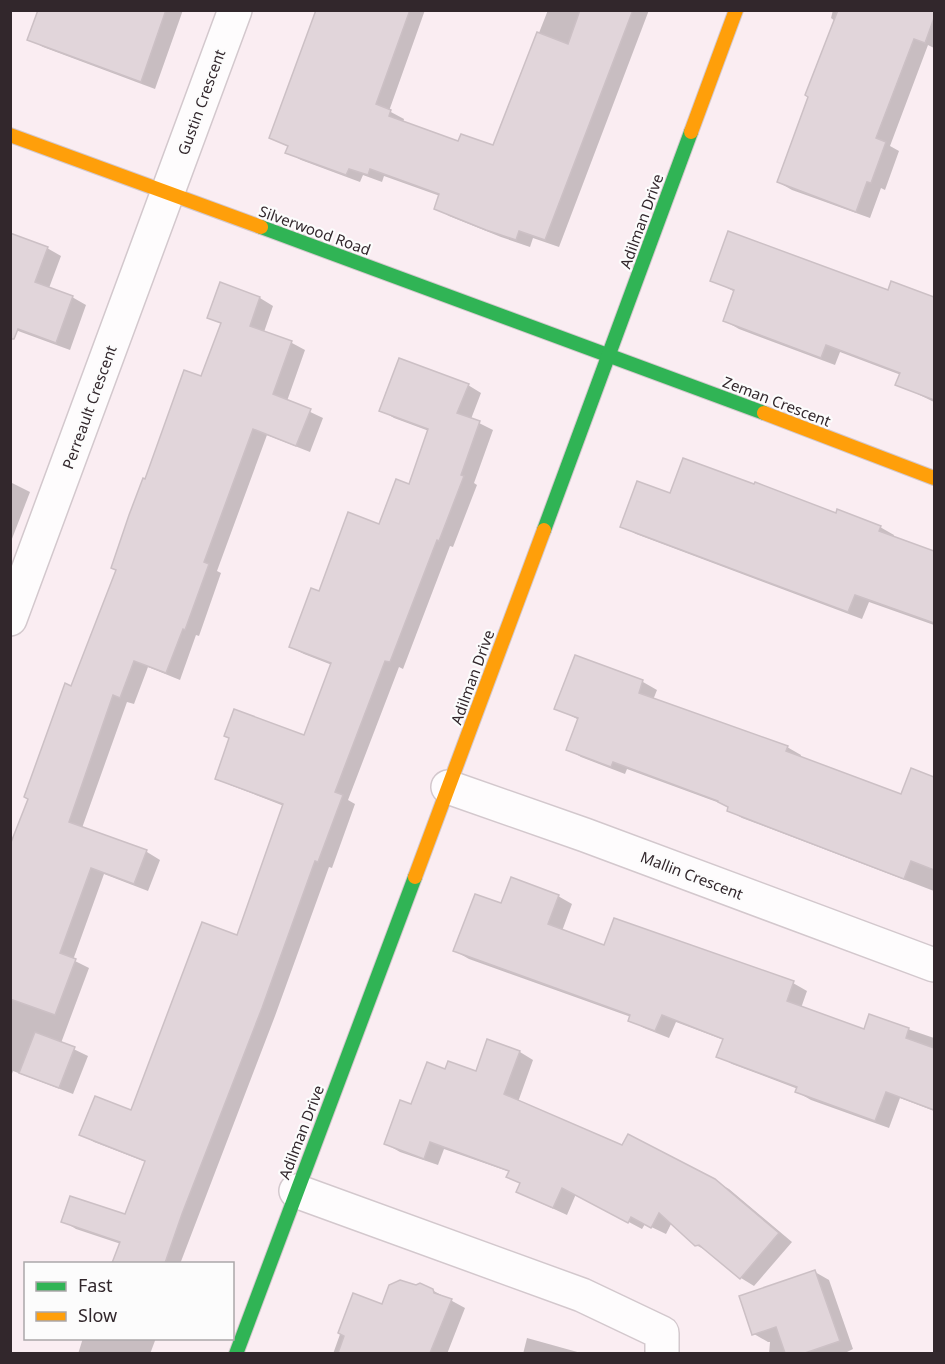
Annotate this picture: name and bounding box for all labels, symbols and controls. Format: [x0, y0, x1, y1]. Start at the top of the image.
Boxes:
street label: Gustin Crescent [173, 46, 230, 158]
street label: Adilman Drive [615, 171, 667, 271]
street label: Silverwood Road [256, 201, 374, 259]
street label: Perreault Crescent [57, 342, 121, 472]
street label: Zeman Crescent [720, 371, 834, 431]
street label: Adilman Drive [446, 627, 498, 727]
street label: Mallin Crescent [638, 846, 747, 904]
street label: Adilman Drive [274, 1082, 328, 1182]
legend [24, 1262, 234, 1340]
text: Fast [78, 1273, 113, 1297]
text: Slow [78, 1303, 117, 1327]

